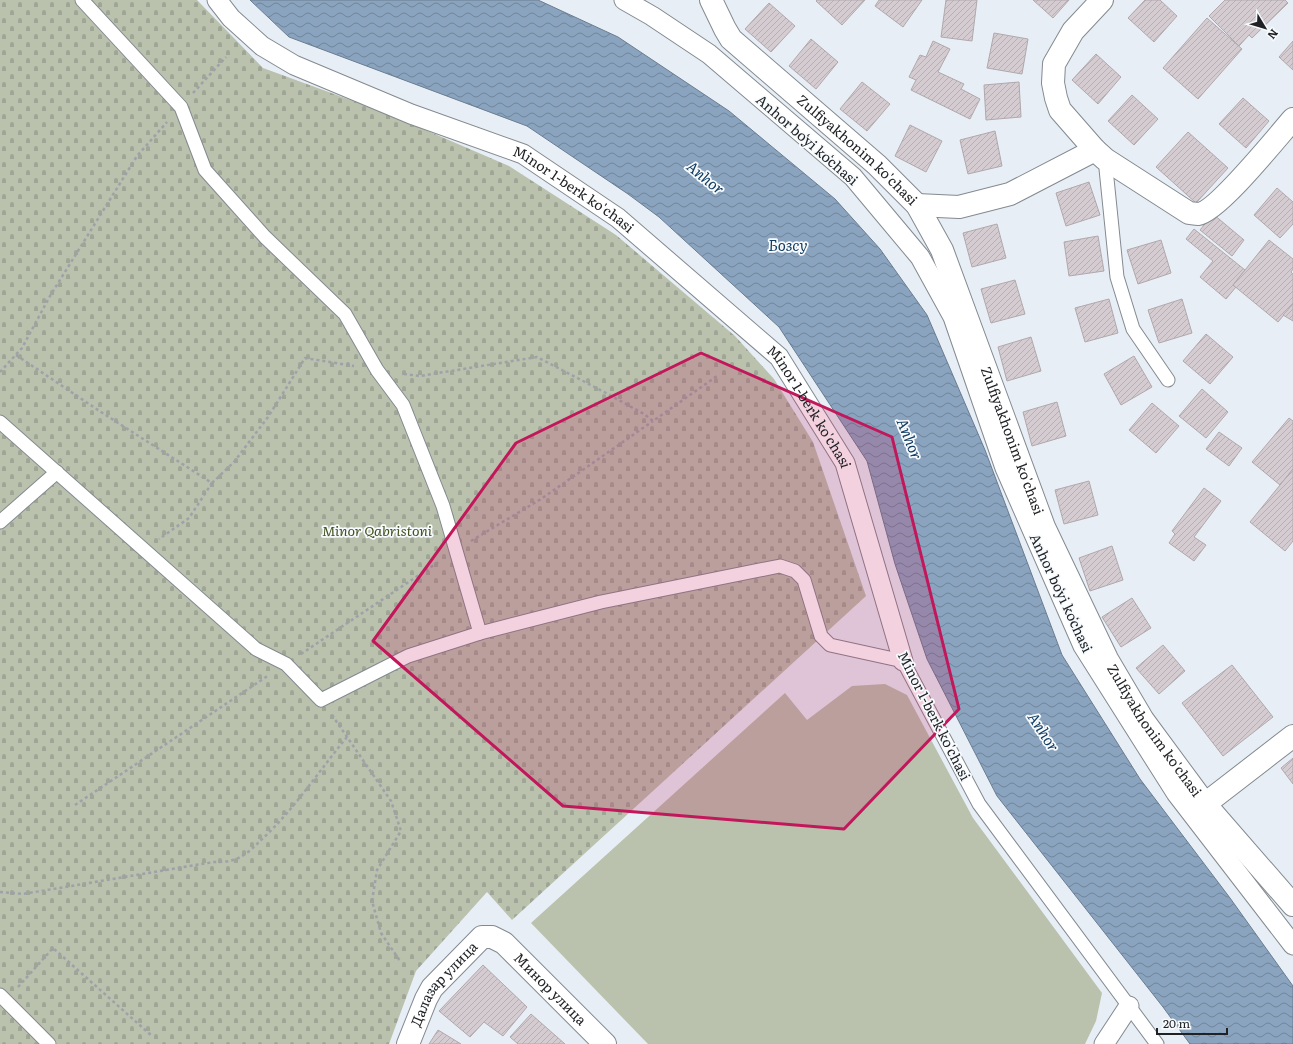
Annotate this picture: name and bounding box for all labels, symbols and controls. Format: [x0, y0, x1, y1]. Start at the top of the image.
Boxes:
north arrow [1245, 8, 1285, 48]
text: N [1265, 26, 1283, 43]
street label: Anhor boʻyi koʻchasi [752, 89, 863, 189]
street label: Zulfiyakhonim ko'chasi [793, 89, 923, 209]
street label: Minor 1-berk ko'chasi [511, 140, 639, 237]
water label: Anhor [682, 154, 730, 199]
water label: Бозсу [768, 233, 808, 256]
street label: Minor 1-berk ko'chasi [763, 340, 857, 470]
street label: Zulfiyakhonim ko'chasi [977, 364, 1050, 518]
water label: Anhor [892, 414, 929, 463]
park label: Minor Qabristoni [322, 520, 433, 540]
street label: Anhor boʻyi koʻchasi [1026, 530, 1098, 656]
street label: Minor 1-berk ko'chasi [894, 647, 976, 784]
street label: Zulfiyakhonim ko'chasi [1103, 660, 1207, 801]
water label: Anhor [1023, 707, 1066, 756]
street label: Далазар улица [405, 936, 482, 1029]
street label: Минор улица [510, 947, 592, 1030]
scale bar [1157, 1010, 1227, 1036]
text: 20 m [1163, 1014, 1190, 1032]

